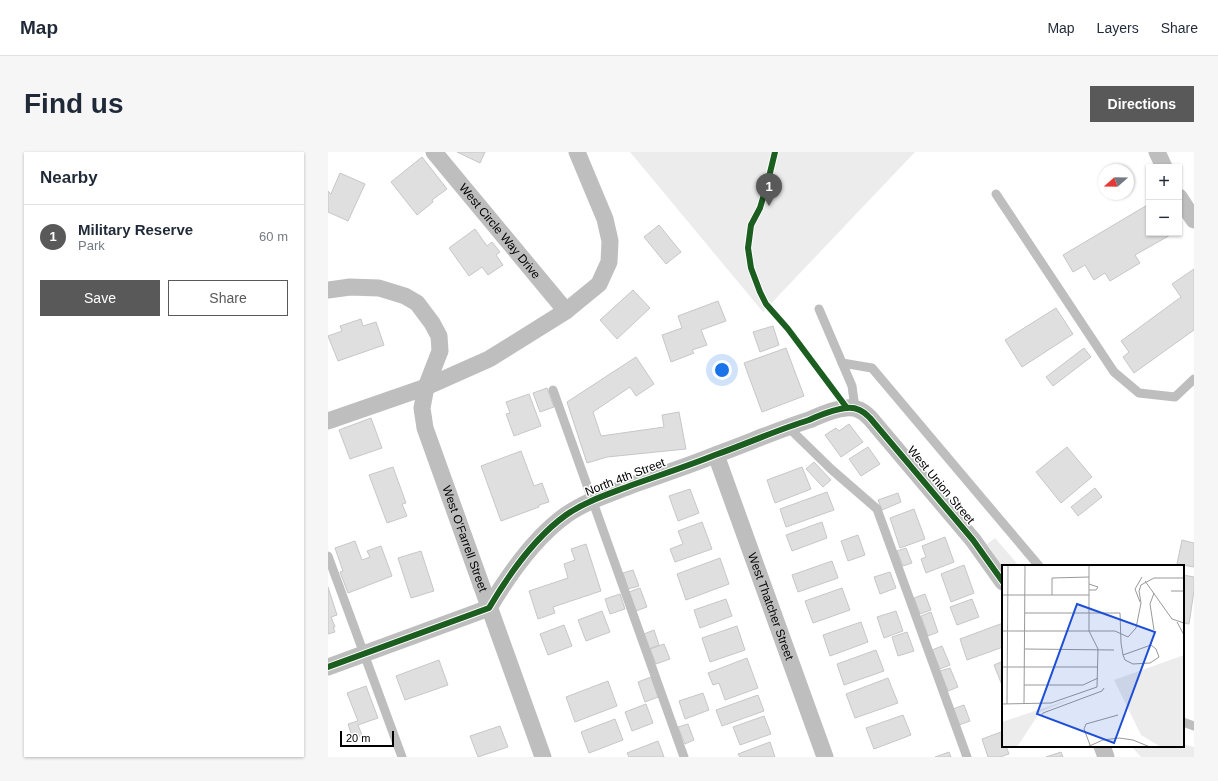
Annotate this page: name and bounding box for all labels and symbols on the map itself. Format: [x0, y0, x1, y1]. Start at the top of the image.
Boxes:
north arrow [1098, 164, 1134, 200]
pin: 1 [756, 173, 782, 206]
street label: West Circle Way Drive [456, 181, 544, 282]
your location [712, 360, 732, 380]
street label: West Union Street [904, 443, 978, 527]
street label: North 4th Street [583, 455, 668, 499]
street label: West O'Farrell Street [439, 484, 490, 594]
street label: West Thatcher Street [745, 551, 797, 663]
inset map [1002, 565, 1184, 747]
scale bar [340, 729, 394, 748]

